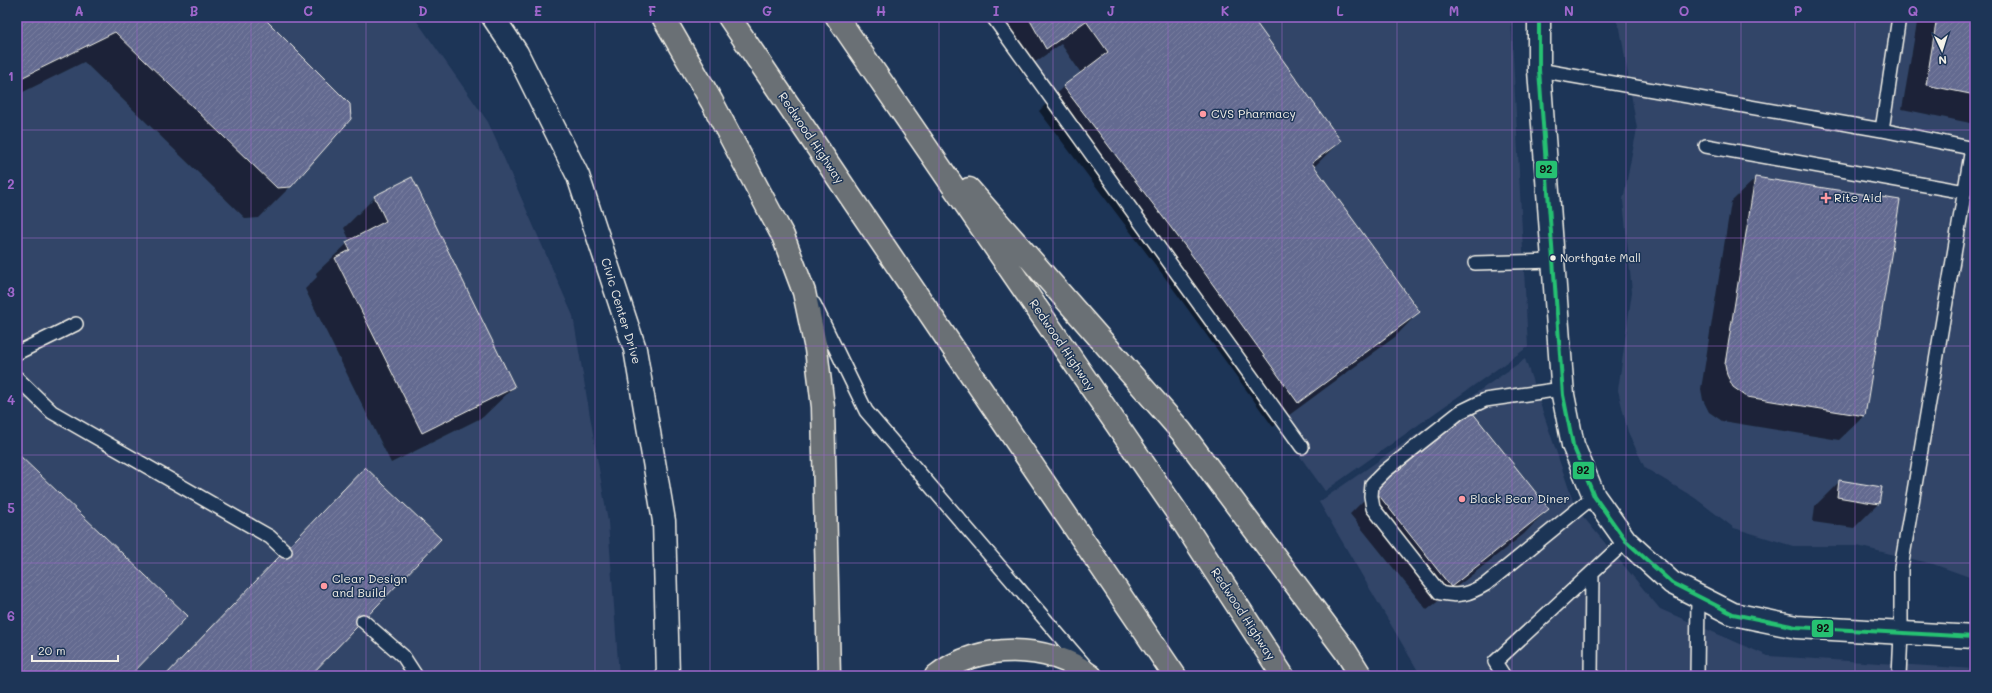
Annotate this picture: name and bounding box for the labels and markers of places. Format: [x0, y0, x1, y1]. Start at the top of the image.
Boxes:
place label: CVS Pharmacy [1211, 105, 1296, 121]
marker: CVS Pharmacy [1198, 109, 1208, 119]
place label: Rite Aid [1834, 189, 1882, 205]
marker: Rite Aid [1821, 193, 1831, 203]
place label: Northgate Mall [1560, 250, 1641, 265]
marker: Northgate Mall [1548, 253, 1558, 263]
place label: Black Bear Diner [1470, 490, 1569, 506]
marker: Black Bear Diner [1457, 494, 1467, 504]
place label: Clear Design and Build [332, 570, 407, 600]
marker: Clear Design and Build [319, 581, 329, 591]

